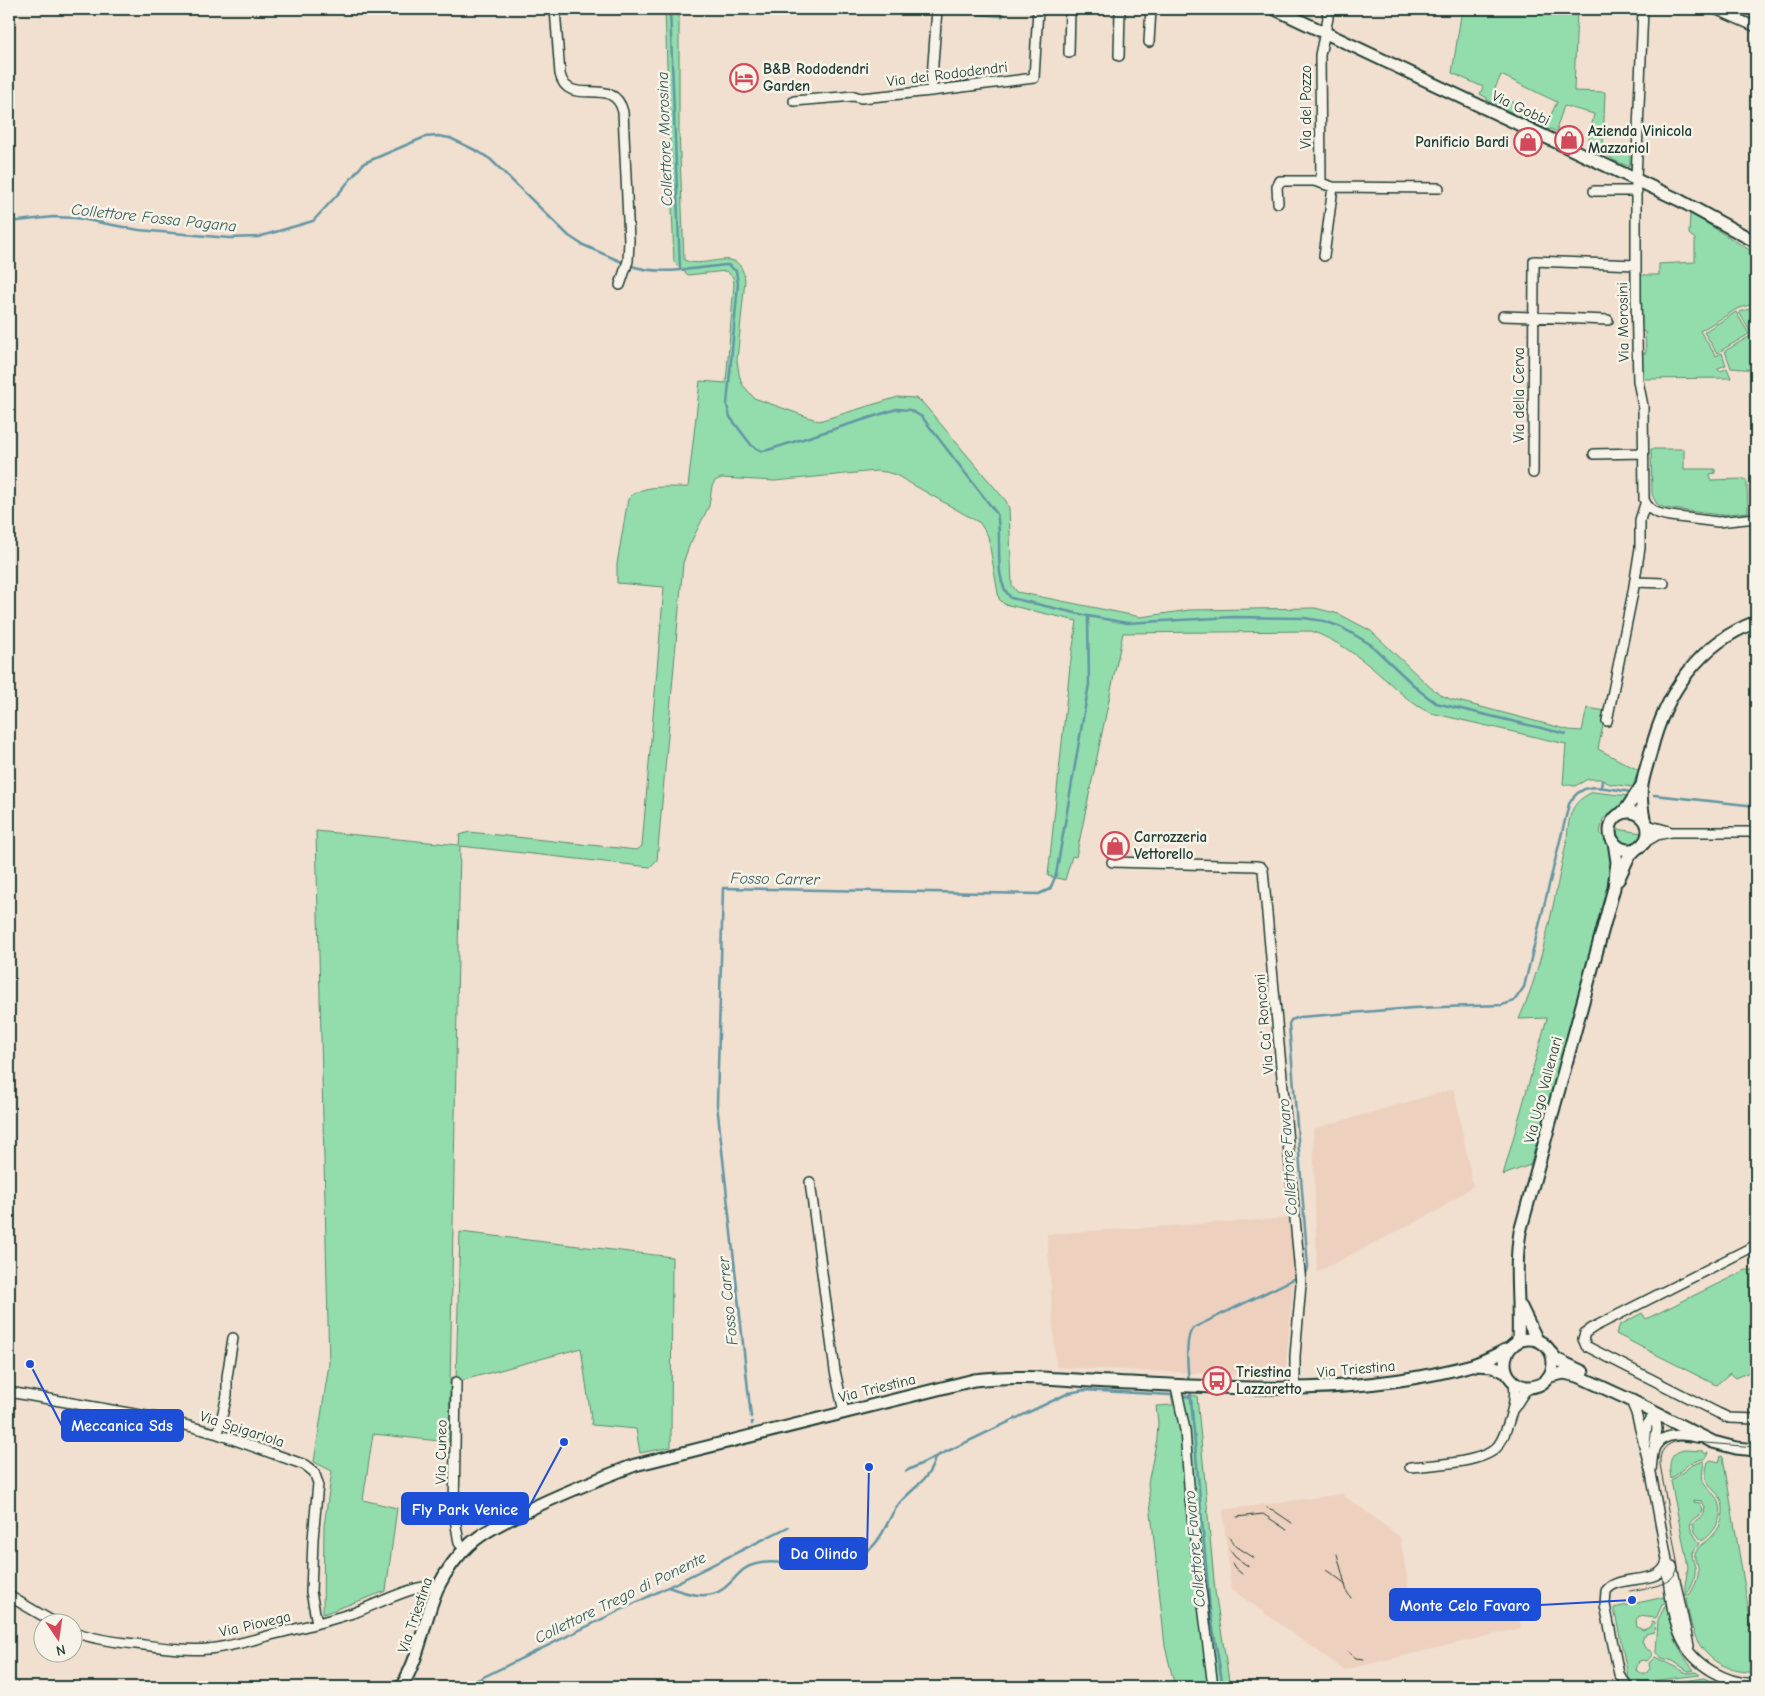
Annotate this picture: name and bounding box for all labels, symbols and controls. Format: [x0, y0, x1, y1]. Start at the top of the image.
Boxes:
street label: Via dei Rododendri [885, 58, 1009, 90]
place label: B&B Rododendri Garden [763, 60, 869, 95]
hotel icon: B&B Rododendri Garden [729, 63, 759, 93]
street label: Via del Pozzo [1297, 65, 1315, 149]
water label: Collettore Morosina [654, 71, 676, 206]
street label: Via Gobbi [1489, 87, 1553, 129]
place label: Azienda Vinicola Mazzariol [1588, 122, 1692, 157]
shop icon: Azienda Vinicola Mazzariol [1554, 125, 1584, 155]
shop icon: Panificio Bardi [1513, 127, 1543, 157]
place label: Panificio Bardi [1415, 133, 1509, 151]
water label: Collettore Fossa Pagana [70, 200, 237, 236]
street label: Via Morosini [1613, 282, 1633, 362]
street label: Via della Cerva [1510, 347, 1528, 443]
place label: Carrozzeria Vettorello [1134, 828, 1207, 863]
shop icon: Carrozzeria Vettorello [1100, 831, 1130, 861]
water label: Fosso Carrer [730, 869, 820, 889]
street label: Via Ca' Ronconi [1251, 973, 1277, 1075]
street label: Via Ugo Vallenari [1520, 1035, 1566, 1145]
water label: Collettore Favaro [1275, 1098, 1301, 1216]
water label: Fosso Carrer [714, 1255, 742, 1346]
street label: Via Triestina [1316, 1357, 1396, 1381]
place label: Triestina Lazzaretto [1236, 1363, 1302, 1398]
bus stop icon: Triestina Lazzaretto [1202, 1366, 1232, 1396]
street label: Via Triestina [837, 1370, 917, 1406]
street label: Via Spigariola [197, 1407, 287, 1451]
callout: Meccanica Sds [62, 1410, 183, 1441]
text: Meccanica Sds [71, 1417, 173, 1435]
street label: Via Cuneo [431, 1419, 451, 1485]
water label: Collettore Favaro [1181, 1490, 1209, 1608]
callout: Fly Park Venice [402, 1493, 528, 1524]
text: Fly Park Venice [412, 1501, 518, 1519]
callout: Da Olindo [780, 1538, 867, 1569]
text: Da Olindo [791, 1545, 857, 1563]
water label: Collettore Trego di Ponente [532, 1548, 709, 1647]
street label: Via Triestina [394, 1575, 436, 1655]
callout: Monte Celo Favaro [1390, 1589, 1540, 1620]
text: Monte Celo Favaro [1400, 1597, 1530, 1615]
street label: Via Piovega [217, 1607, 293, 1641]
north arrow [32, 1614, 82, 1664]
text: N [54, 1641, 67, 1659]

